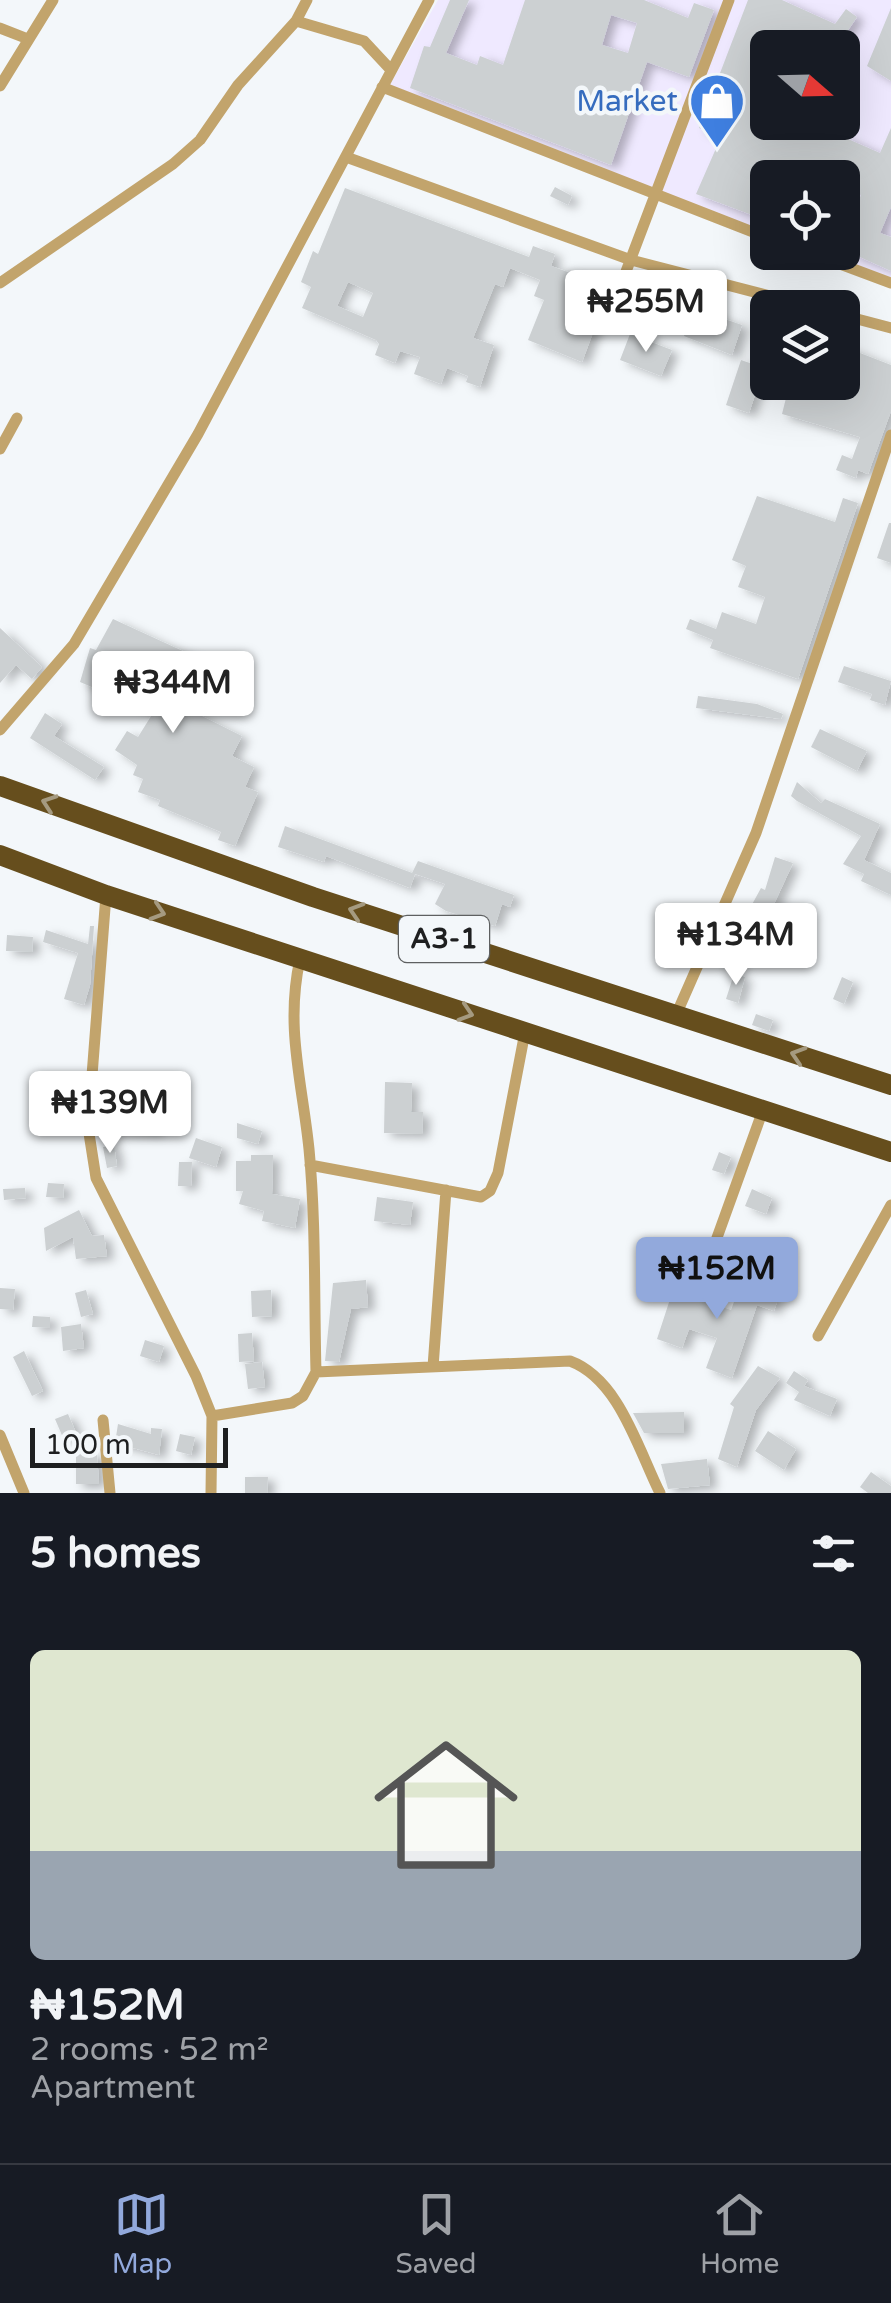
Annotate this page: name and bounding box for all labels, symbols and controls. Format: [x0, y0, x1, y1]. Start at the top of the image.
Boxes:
north arrow [750, 30, 860, 140]
map controls [750, 30, 860, 400]
shop icon: Market [687, 71, 747, 150]
place label: Market [576, 83, 678, 120]
button: locate [750, 160, 860, 270]
pin: ₦255M [576, 270, 716, 355]
text: ₦255M [587, 283, 705, 321]
button: layers [750, 290, 860, 400]
pin: ₦344M [103, 651, 243, 736]
text: ₦344M [114, 664, 232, 702]
one-way arrow [42, 794, 59, 815]
one-way arrow [148, 901, 165, 921]
one-way arrow [349, 902, 366, 922]
pin: ₦134M [666, 903, 806, 988]
road number: A3-1 [399, 916, 489, 962]
text: ₦134M [677, 916, 795, 954]
one-way arrow [457, 1002, 474, 1022]
one-way arrow [791, 1046, 808, 1066]
pin: ₦139M [40, 1071, 180, 1156]
text: ₦139M [51, 1084, 169, 1122]
pin: ₦152M [647, 1237, 787, 1322]
text: ₦152M [658, 1250, 776, 1288]
scale bar [30, 1423, 228, 1468]
text: 100 m [45, 1428, 131, 1462]
icon: filters [806, 1526, 861, 1581]
text: 5 homes [30, 1528, 201, 1579]
icon: home [356, 1715, 536, 1895]
text: ₦152M [30, 1980, 185, 2031]
text: 2 rooms · 52 m² [30, 2031, 269, 2069]
text: Apartment [30, 2069, 195, 2107]
tab: Map [112, 2187, 172, 2281]
tab: Saved [396, 2187, 477, 2281]
tab: Home [700, 2187, 779, 2281]

